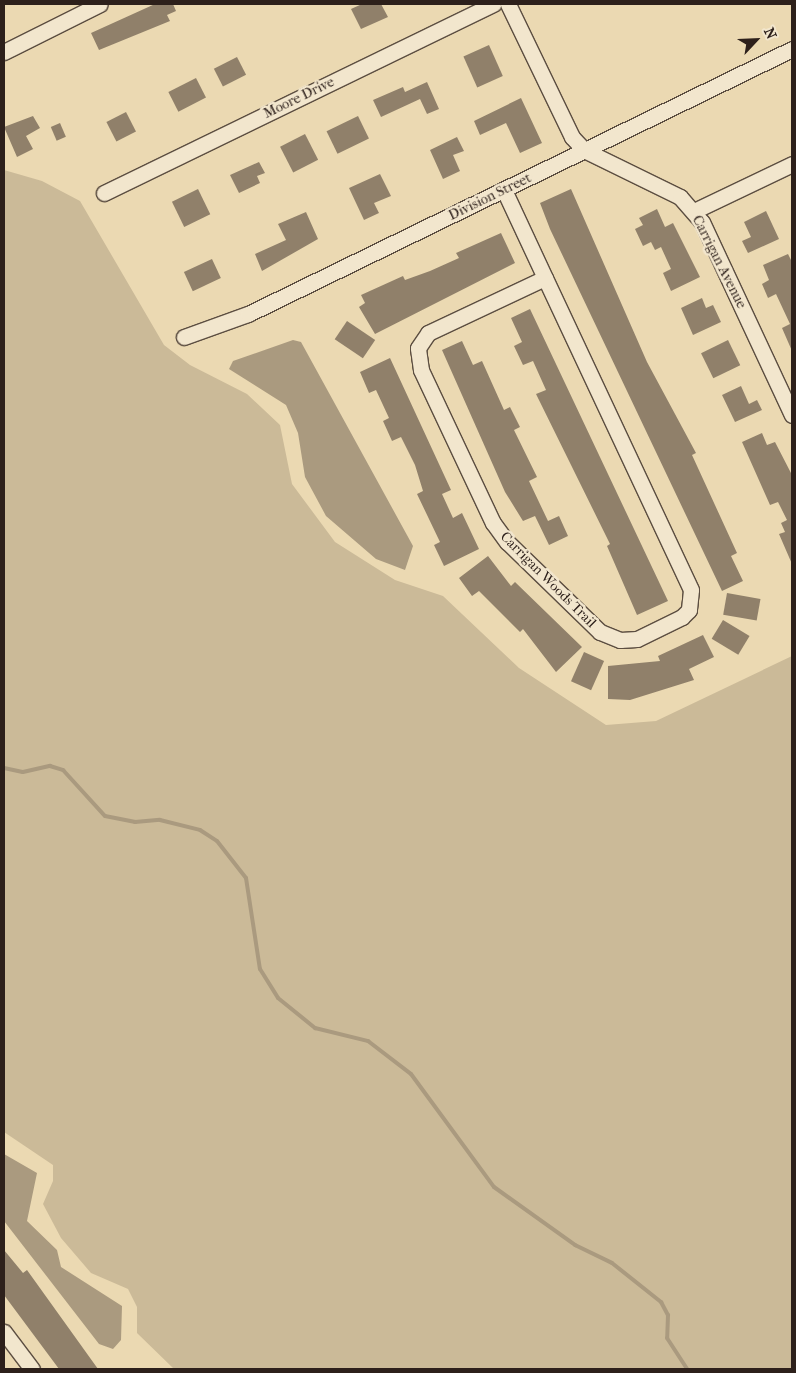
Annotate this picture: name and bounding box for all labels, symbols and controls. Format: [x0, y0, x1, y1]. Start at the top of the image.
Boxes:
north arrow [731, 15, 781, 65]
text: N [760, 25, 780, 42]
street label: Moore Drive [261, 74, 337, 122]
street label: Division Street [446, 170, 534, 224]
street label: Carrigan Avenue [688, 213, 750, 311]
street label: Carrigan Woods Trail [497, 529, 599, 631]

